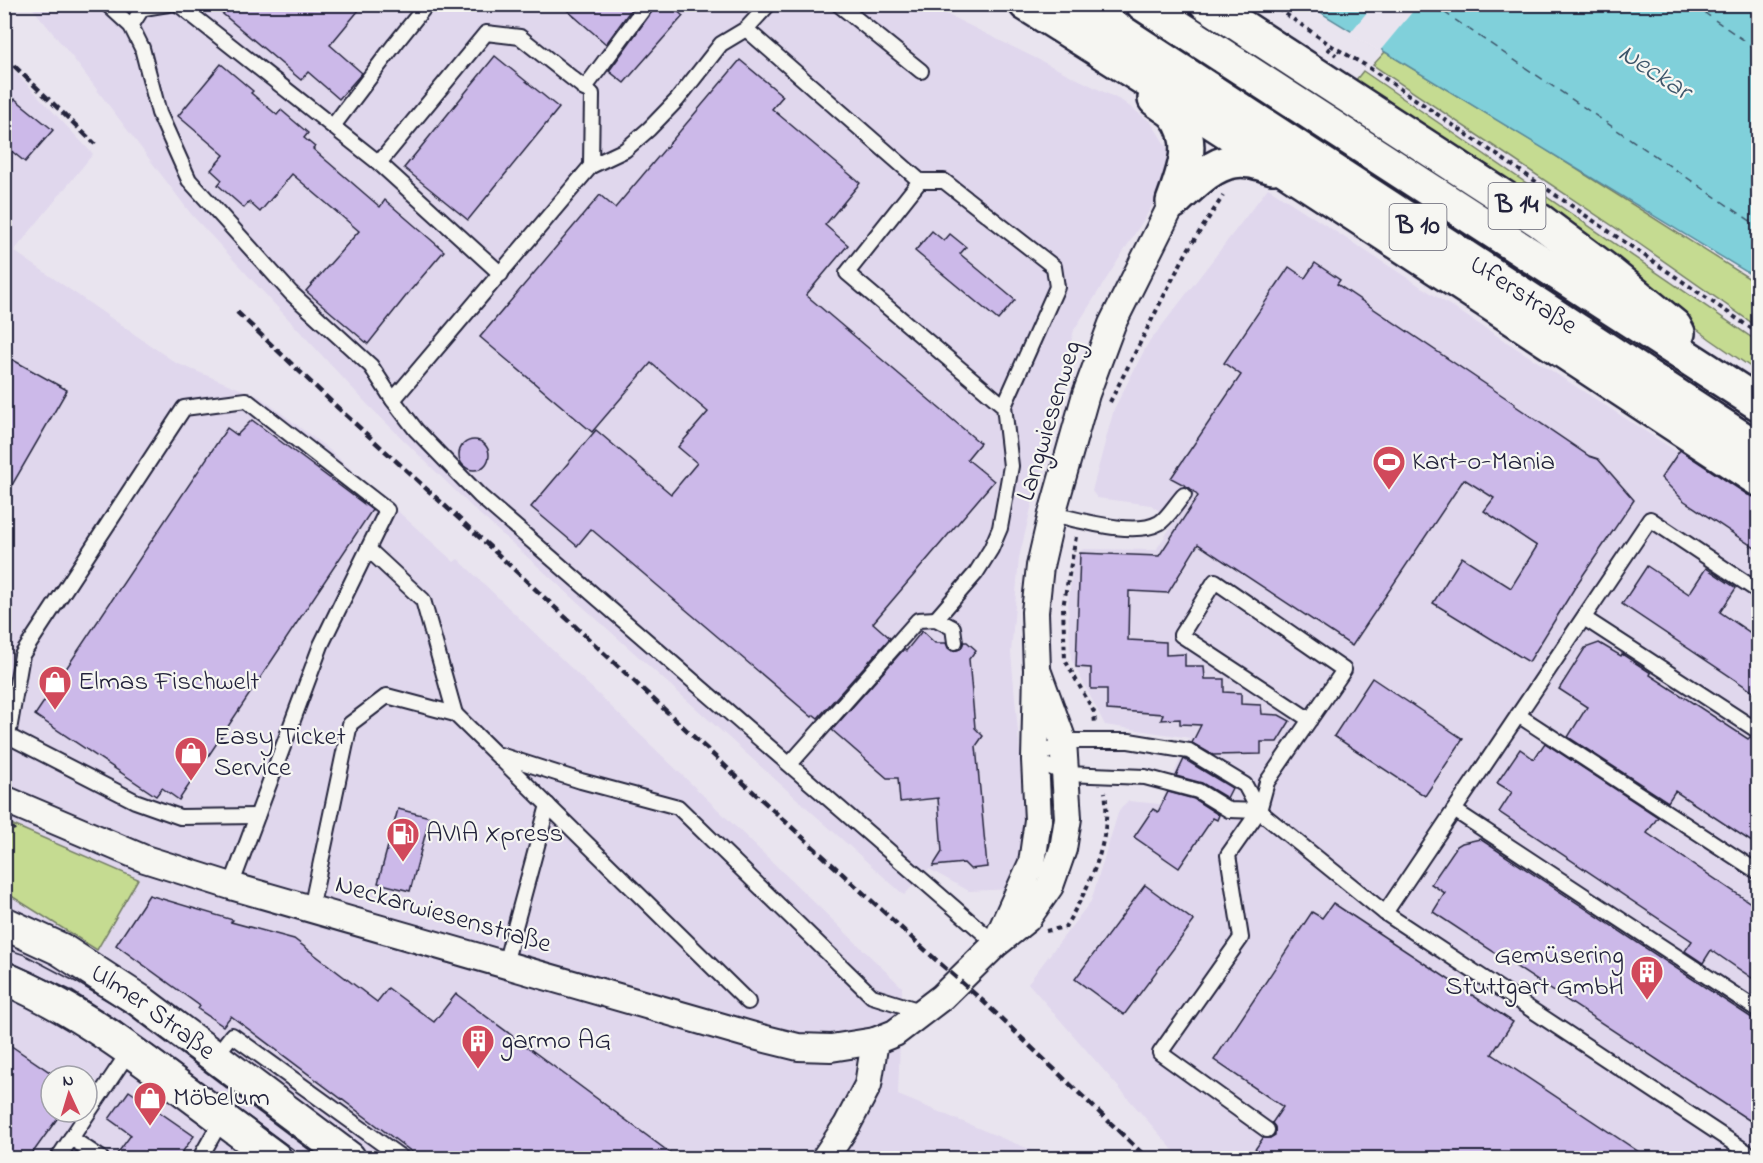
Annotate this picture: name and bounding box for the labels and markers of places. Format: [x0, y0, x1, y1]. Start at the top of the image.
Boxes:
place label: Kart-o-Mania [1412, 443, 1555, 482]
sports icon: Kart-o-Mania [1371, 444, 1407, 491]
place label: Elmas Fischwelt [78, 663, 259, 702]
shop icon: Elmas Fischwelt [37, 664, 73, 711]
place label: Easy Ticket Service [214, 718, 346, 788]
shop icon: Easy Ticket Service [173, 735, 209, 782]
place label: AVIA Xpress [426, 815, 563, 854]
fuel station icon: AVIA Xpress [385, 816, 421, 863]
place label: Gemüsering Stuttgart GmbH [1445, 937, 1624, 1007]
building icon: Gemüsering Stuttgart GmbH [1629, 954, 1665, 1001]
place label: garmo AG [500, 1022, 611, 1061]
building icon: garmo AG [460, 1023, 496, 1070]
place label: Möbelum [173, 1079, 270, 1118]
shop icon: Möbelum [132, 1080, 168, 1127]

